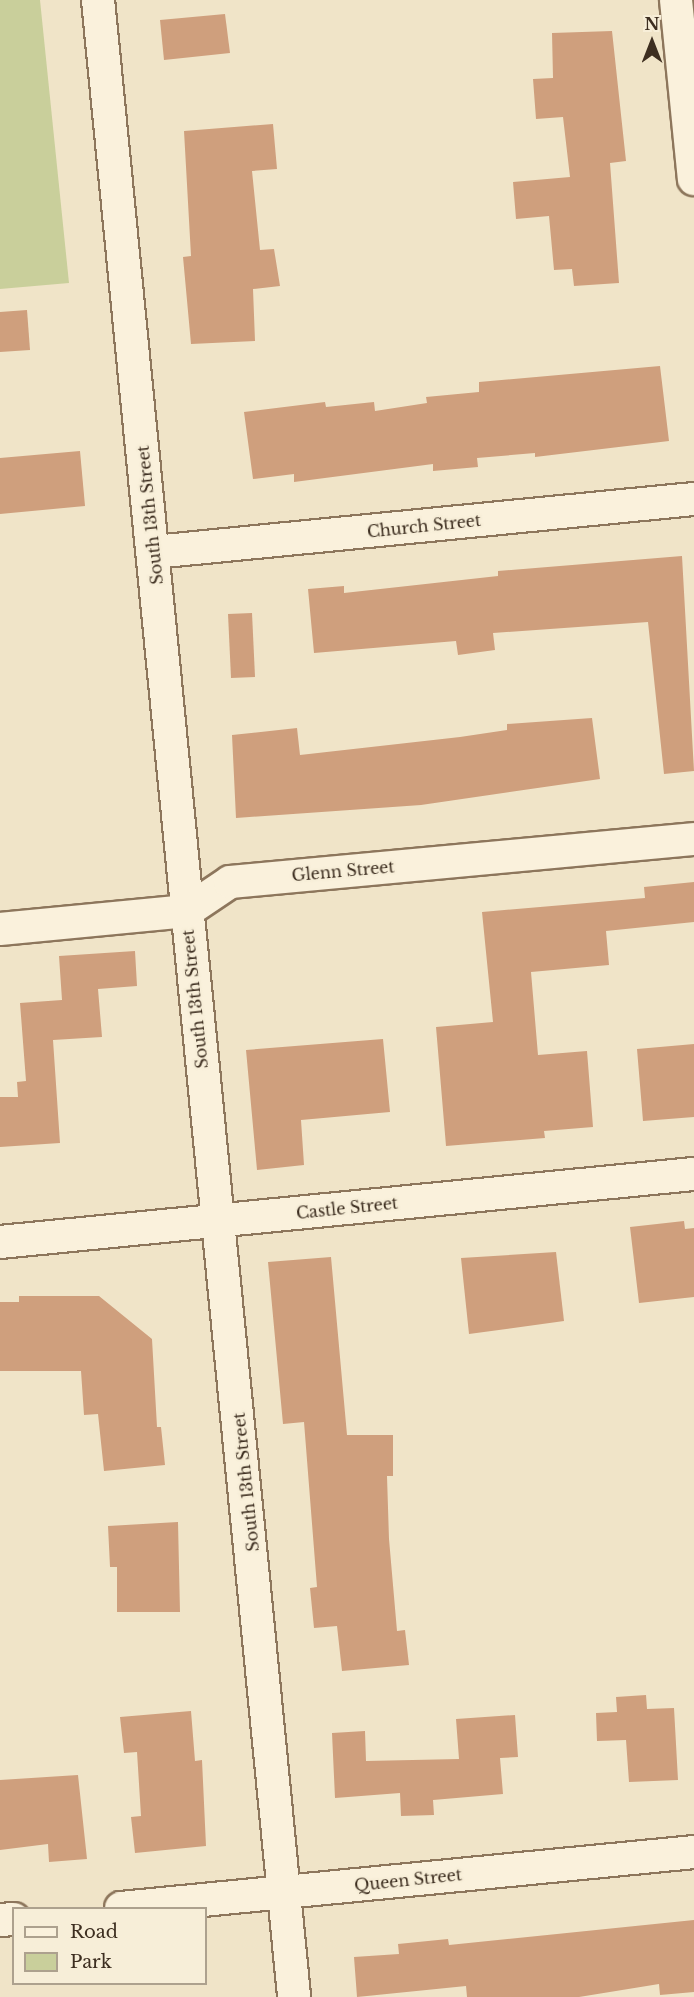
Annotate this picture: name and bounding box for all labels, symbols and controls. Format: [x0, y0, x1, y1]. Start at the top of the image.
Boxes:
north arrow [622, 12, 682, 72]
text: N [644, 14, 660, 34]
street label: South 13th Street [133, 444, 167, 586]
street label: Church Street [366, 510, 482, 542]
street label: Glenn Street [291, 857, 395, 885]
street label: South 13th Street [178, 928, 212, 1070]
street label: Castle Street [295, 1193, 399, 1223]
street label: South 13th Street [229, 1411, 263, 1553]
street label: Queen Street [353, 1865, 463, 1895]
legend [12, 1907, 207, 1985]
text: Road [70, 1921, 118, 1943]
text: Park [70, 1951, 112, 1973]

